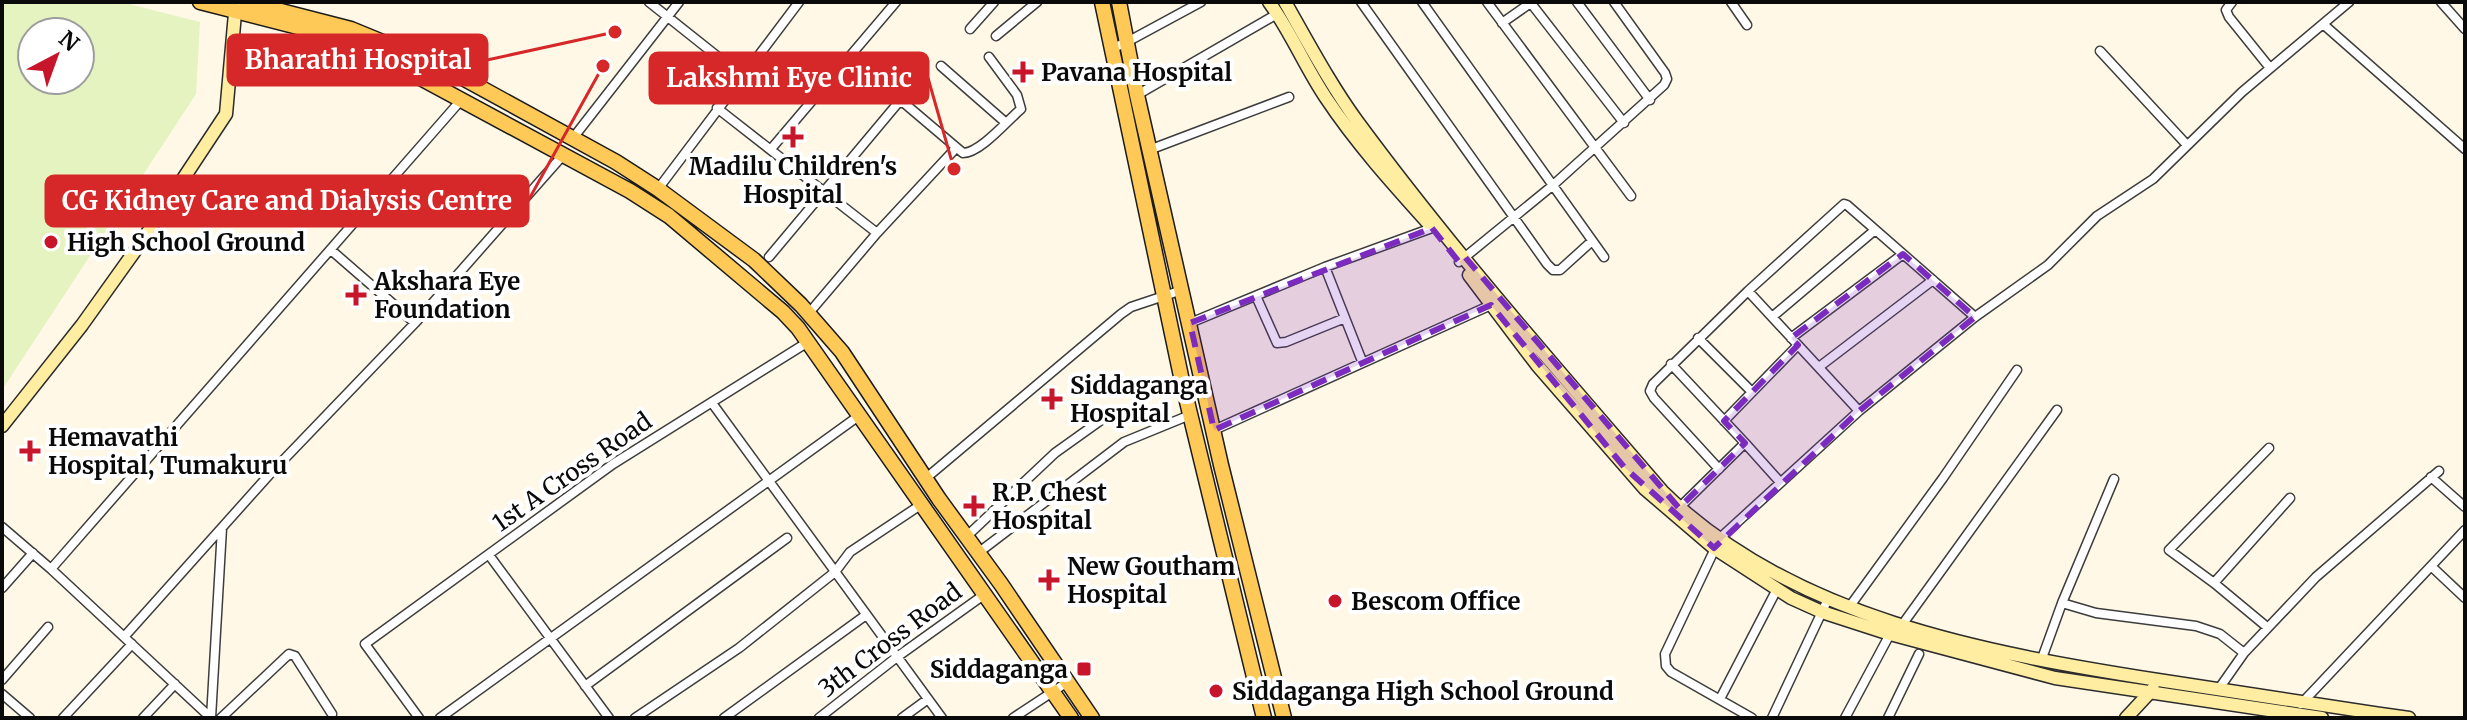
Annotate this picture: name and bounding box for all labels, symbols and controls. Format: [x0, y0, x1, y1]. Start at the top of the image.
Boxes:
north arrow [16, 16, 96, 96]
text: N [53, 25, 85, 58]
callout: Bharathi Hospital [228, 35, 487, 85]
text: Bharathi Hospital [245, 43, 471, 76]
callout: Lakshmi Eye Clinic [650, 53, 928, 103]
place label: Pavana Hospital [1041, 57, 1232, 88]
text: Lakshmi Eye Clinic [666, 61, 912, 94]
marker: Pavana Hospital [1012, 61, 1034, 83]
marker: Madilu Children's Hospital [782, 126, 804, 148]
place label: Madilu Children's Hospital [689, 151, 897, 210]
callout: CG Kidney Care and Dialysis Centre [46, 176, 528, 226]
text: CG Kidney Care and Dialysis Centre [62, 184, 512, 217]
place label: High School Ground [67, 227, 305, 258]
marker: High School Ground [42, 233, 60, 251]
place label: Akshara Eye Foundation [373, 266, 520, 325]
marker: Akshara Eye Foundation [345, 284, 367, 306]
place label: Siddaganga Hospital [1070, 370, 1208, 429]
marker: Siddaganga Hospital [1041, 388, 1063, 410]
street label: 1st A Cross Road [486, 406, 658, 538]
place label: Hemavathi Hospital, Tumakuru [48, 422, 287, 481]
marker: Hemavathi Hospital, Tumakuru [19, 440, 41, 462]
place label: R.P. Chest Hospital [992, 477, 1107, 536]
marker: R.P. Chest Hospital [963, 495, 985, 517]
place label: New Goutham Hospital [1067, 551, 1235, 610]
marker: New Goutham Hospital [1038, 569, 1060, 591]
street label: 3th Cross Road [812, 576, 968, 704]
place label: Bescom Office [1351, 586, 1521, 617]
marker: Bescom Office [1326, 592, 1344, 610]
place label: Siddaganga [930, 654, 1068, 685]
marker: Siddaganga [1075, 660, 1093, 678]
place label: Siddaganga High School Ground [1232, 676, 1614, 707]
marker: Siddaganga High School Ground [1207, 682, 1225, 700]

